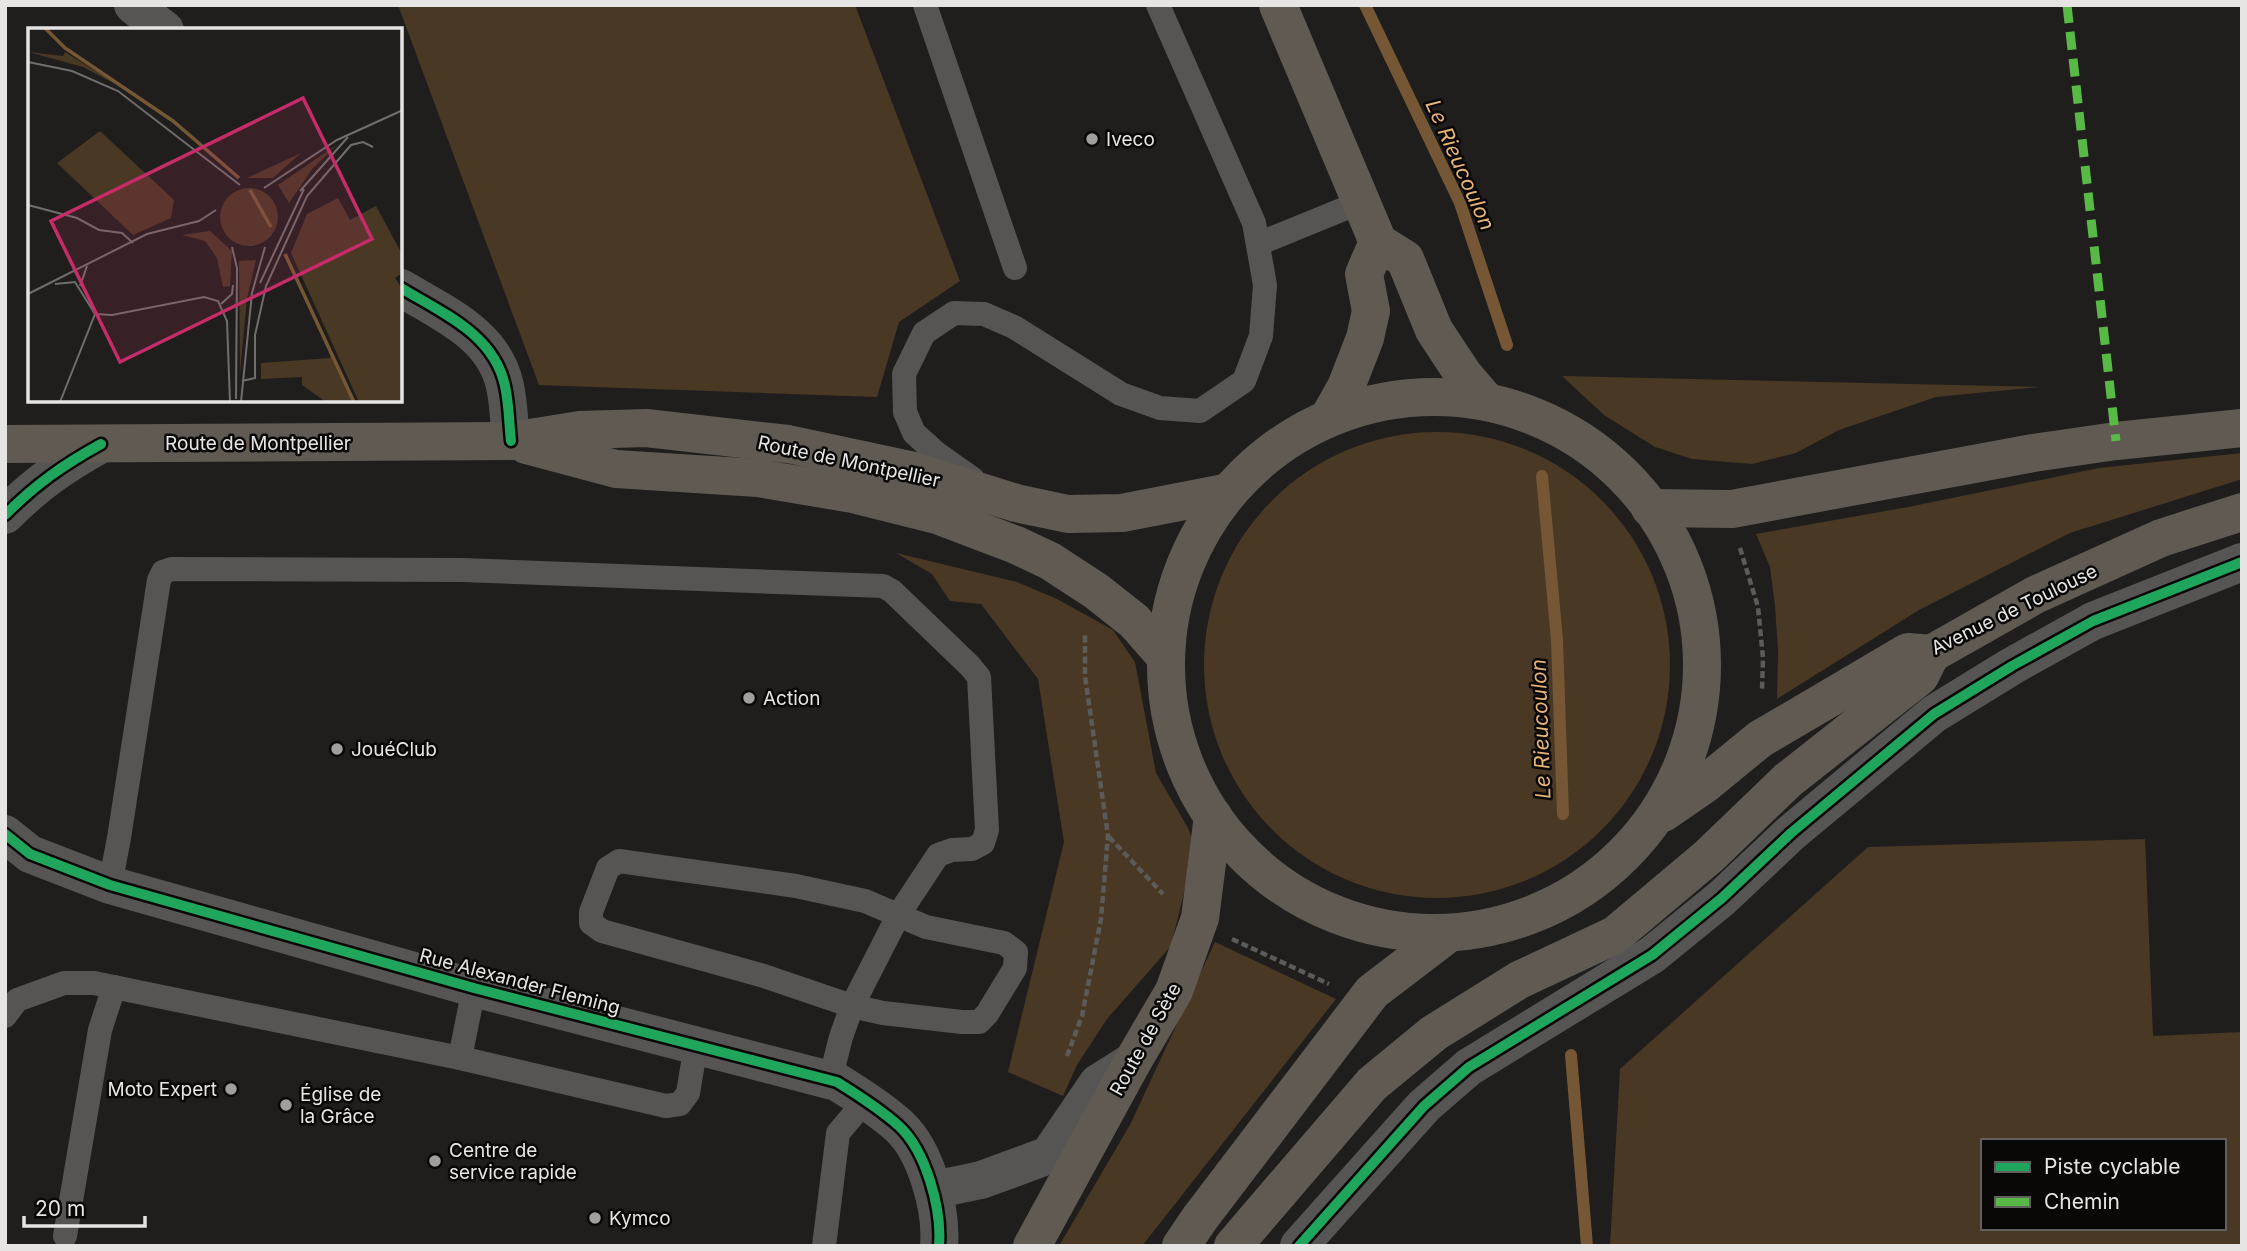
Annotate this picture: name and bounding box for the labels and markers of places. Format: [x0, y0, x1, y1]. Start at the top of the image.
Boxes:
place label: Iveco [1106, 128, 1155, 151]
marker: Iveco [1084, 131, 1100, 147]
place label: Action [763, 687, 820, 710]
marker: Action [741, 690, 757, 706]
place label: JouéClub [351, 738, 437, 761]
marker: JouéClub [329, 741, 345, 757]
place label: Moto Expert [108, 1078, 217, 1101]
marker: Moto Expert [223, 1081, 239, 1097]
place label: Église de la Grâce [300, 1082, 381, 1128]
marker: Église de la Grâce [278, 1097, 294, 1113]
place label: Centre de service rapide [449, 1139, 577, 1184]
marker: Centre de service rapide [427, 1153, 443, 1169]
place label: Kymco [609, 1207, 671, 1230]
marker: Kymco [587, 1210, 603, 1226]

